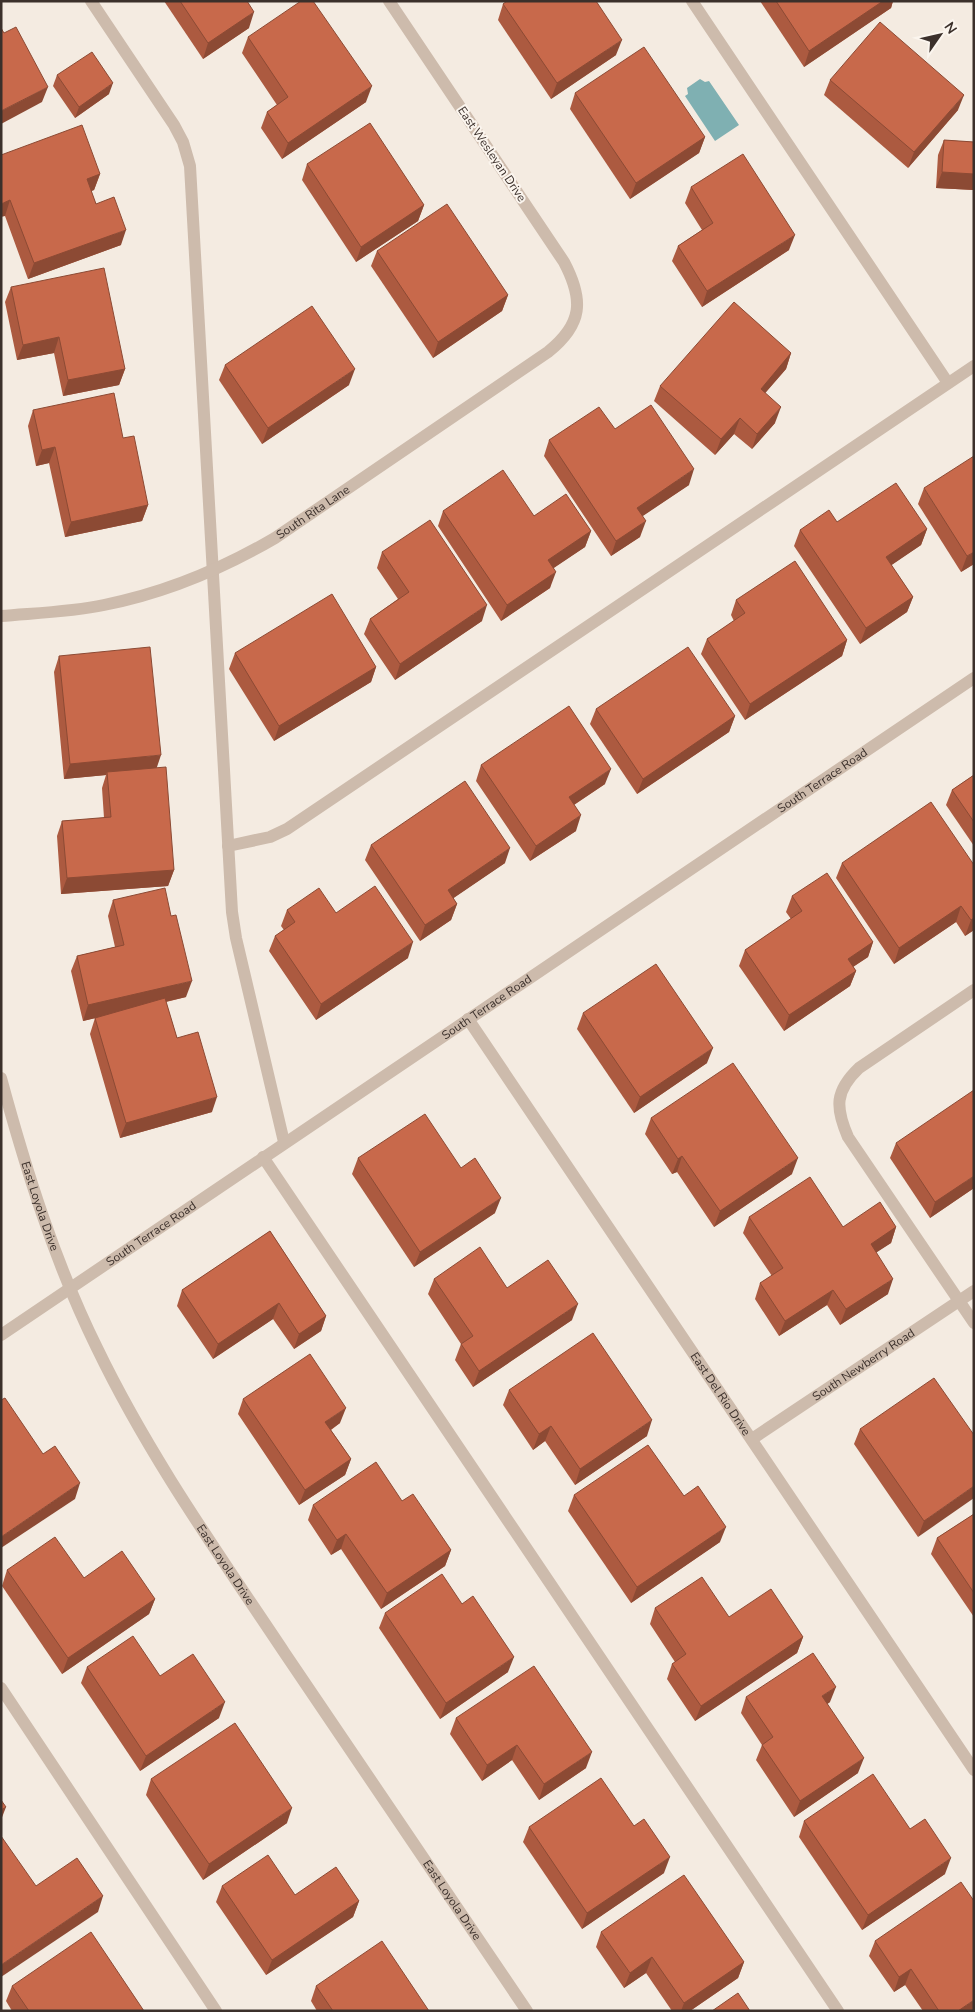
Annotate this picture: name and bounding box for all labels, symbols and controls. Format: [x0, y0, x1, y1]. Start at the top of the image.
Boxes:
north arrow [915, 10, 965, 60]
text: N [940, 18, 961, 38]
street label: East Wesleyan Drive [454, 103, 530, 205]
street label: South Rita Lane [273, 481, 353, 543]
street label: South Terrace Road [774, 744, 870, 817]
street label: South Terrace Road [438, 971, 535, 1043]
street label: East Loyola Drive [17, 1159, 63, 1253]
street label: South Terrace Road [103, 1198, 199, 1270]
street label: South Newberry Road [809, 1325, 918, 1405]
street label: East Del Rio Drive [687, 1349, 754, 1439]
street label: East Loyola Drive [193, 1521, 258, 1608]
street label: East Loyola Drive [419, 1857, 485, 1943]

